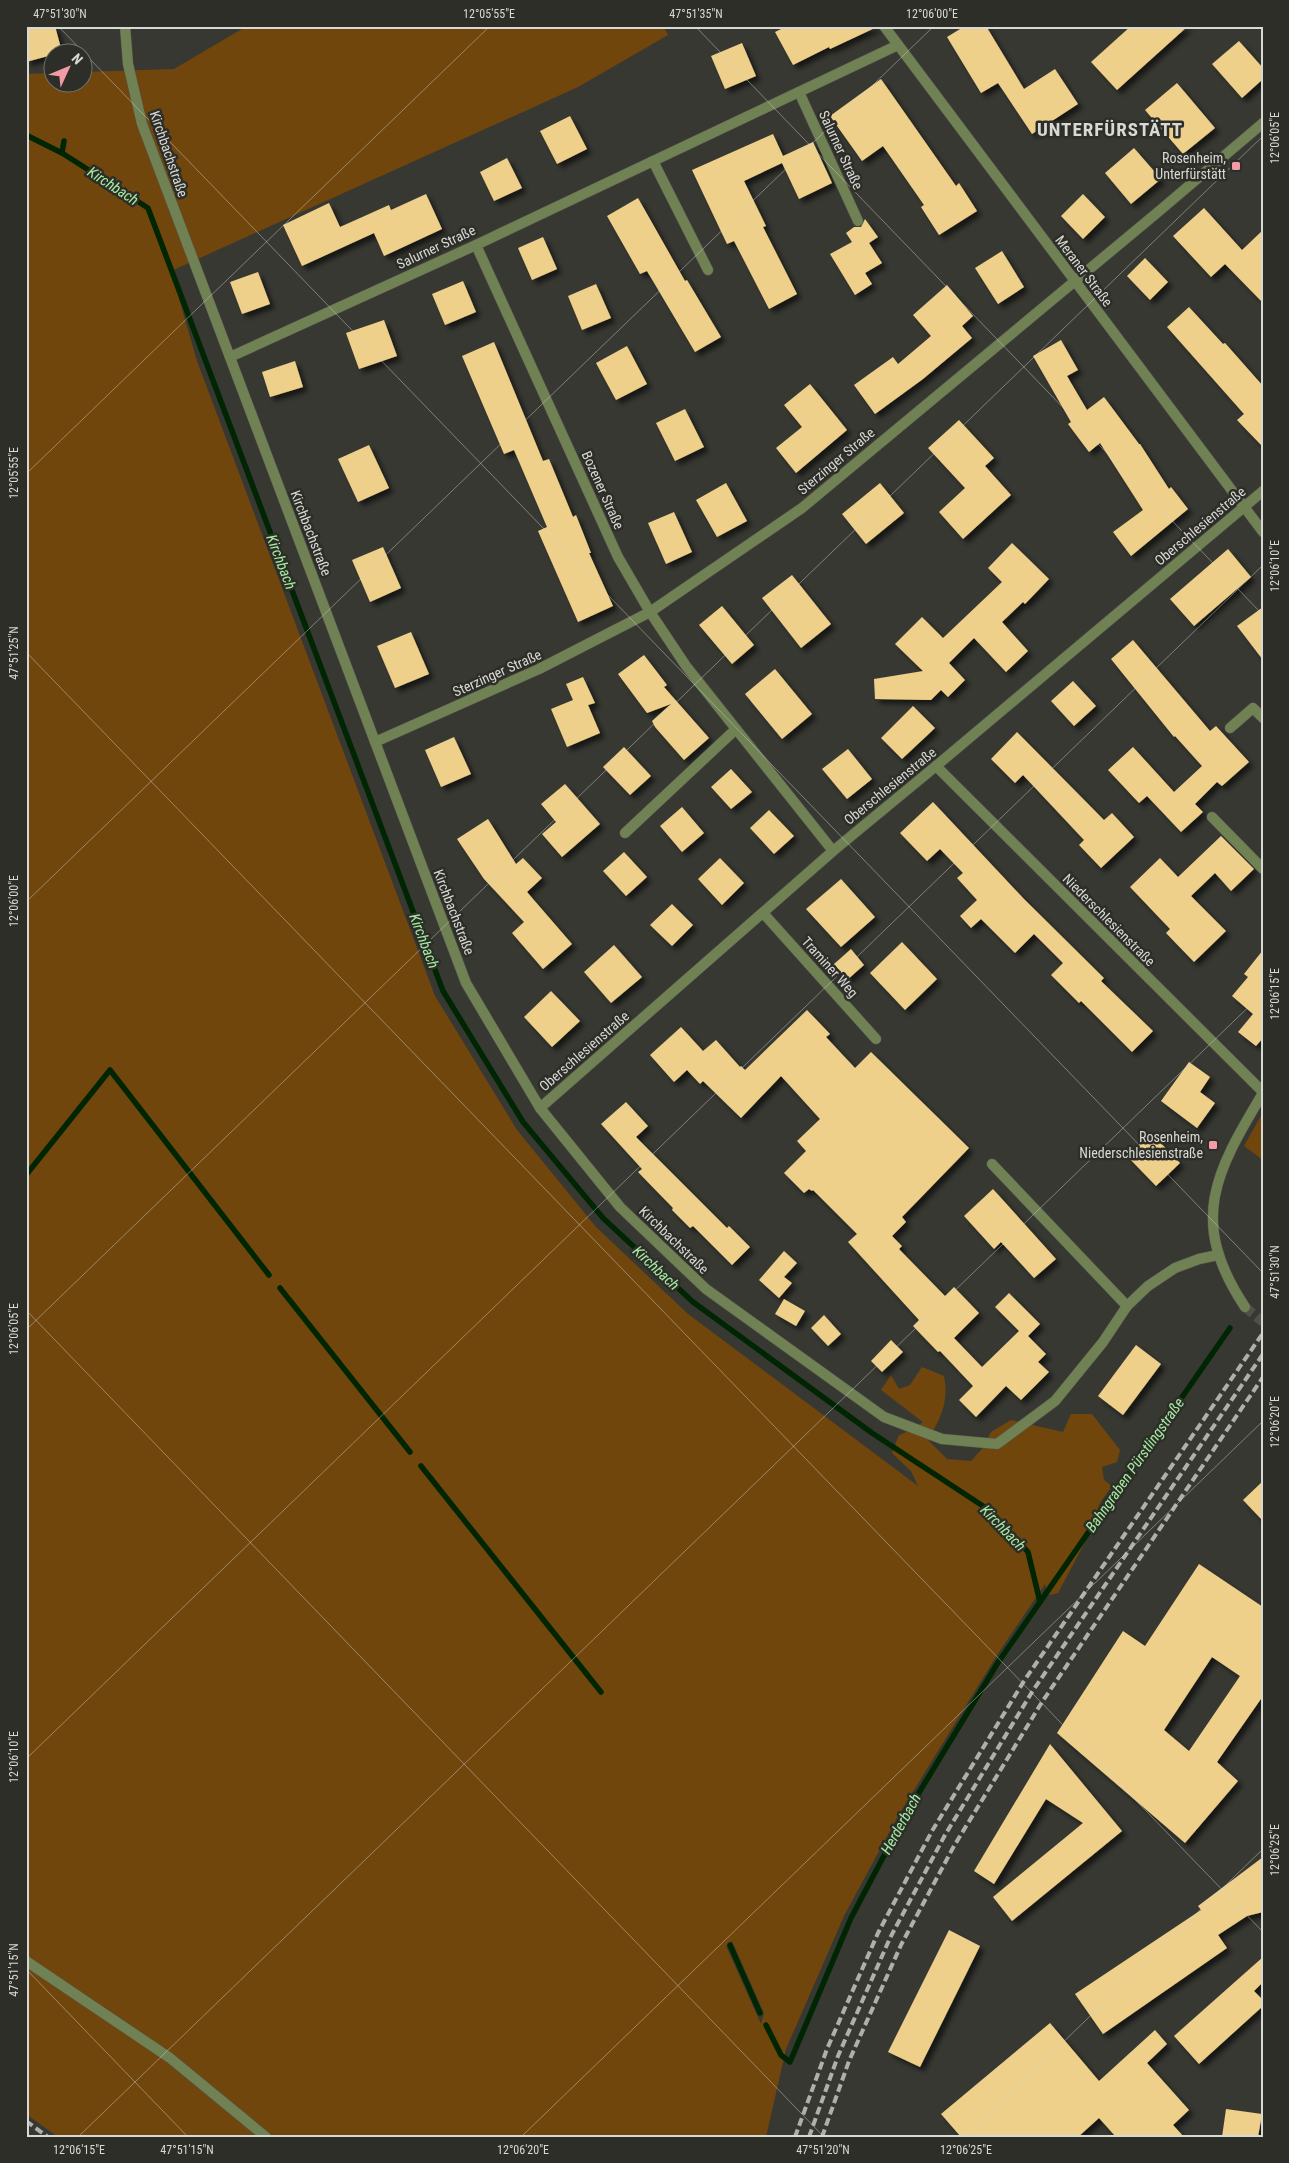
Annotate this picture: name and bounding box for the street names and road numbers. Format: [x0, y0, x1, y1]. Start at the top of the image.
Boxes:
street label: Salurner Straße [816, 108, 866, 192]
street label: Kirchbachstraße [147, 109, 191, 200]
street label: Salurner Straße [394, 222, 478, 272]
street label: Meraner Straße [1052, 232, 1116, 310]
street label: Sterzinger Straße [794, 424, 878, 498]
street label: Bozener Straße [579, 448, 628, 532]
street label: Oberschlesienstraße [1151, 483, 1249, 569]
street label: Kirchbachstraße [287, 488, 335, 578]
street label: Sterzinger Straße [450, 646, 544, 700]
street label: Oberschlesienstraße [841, 744, 940, 828]
street label: Kirchbachstraße [430, 867, 478, 957]
street label: Niederschlesienstraße [1060, 871, 1159, 970]
street label: Traminer Weg [799, 933, 861, 1001]
street label: Oberschlesienstraße [536, 1007, 632, 1094]
street label: Kirchbachstraße [636, 1203, 712, 1277]

